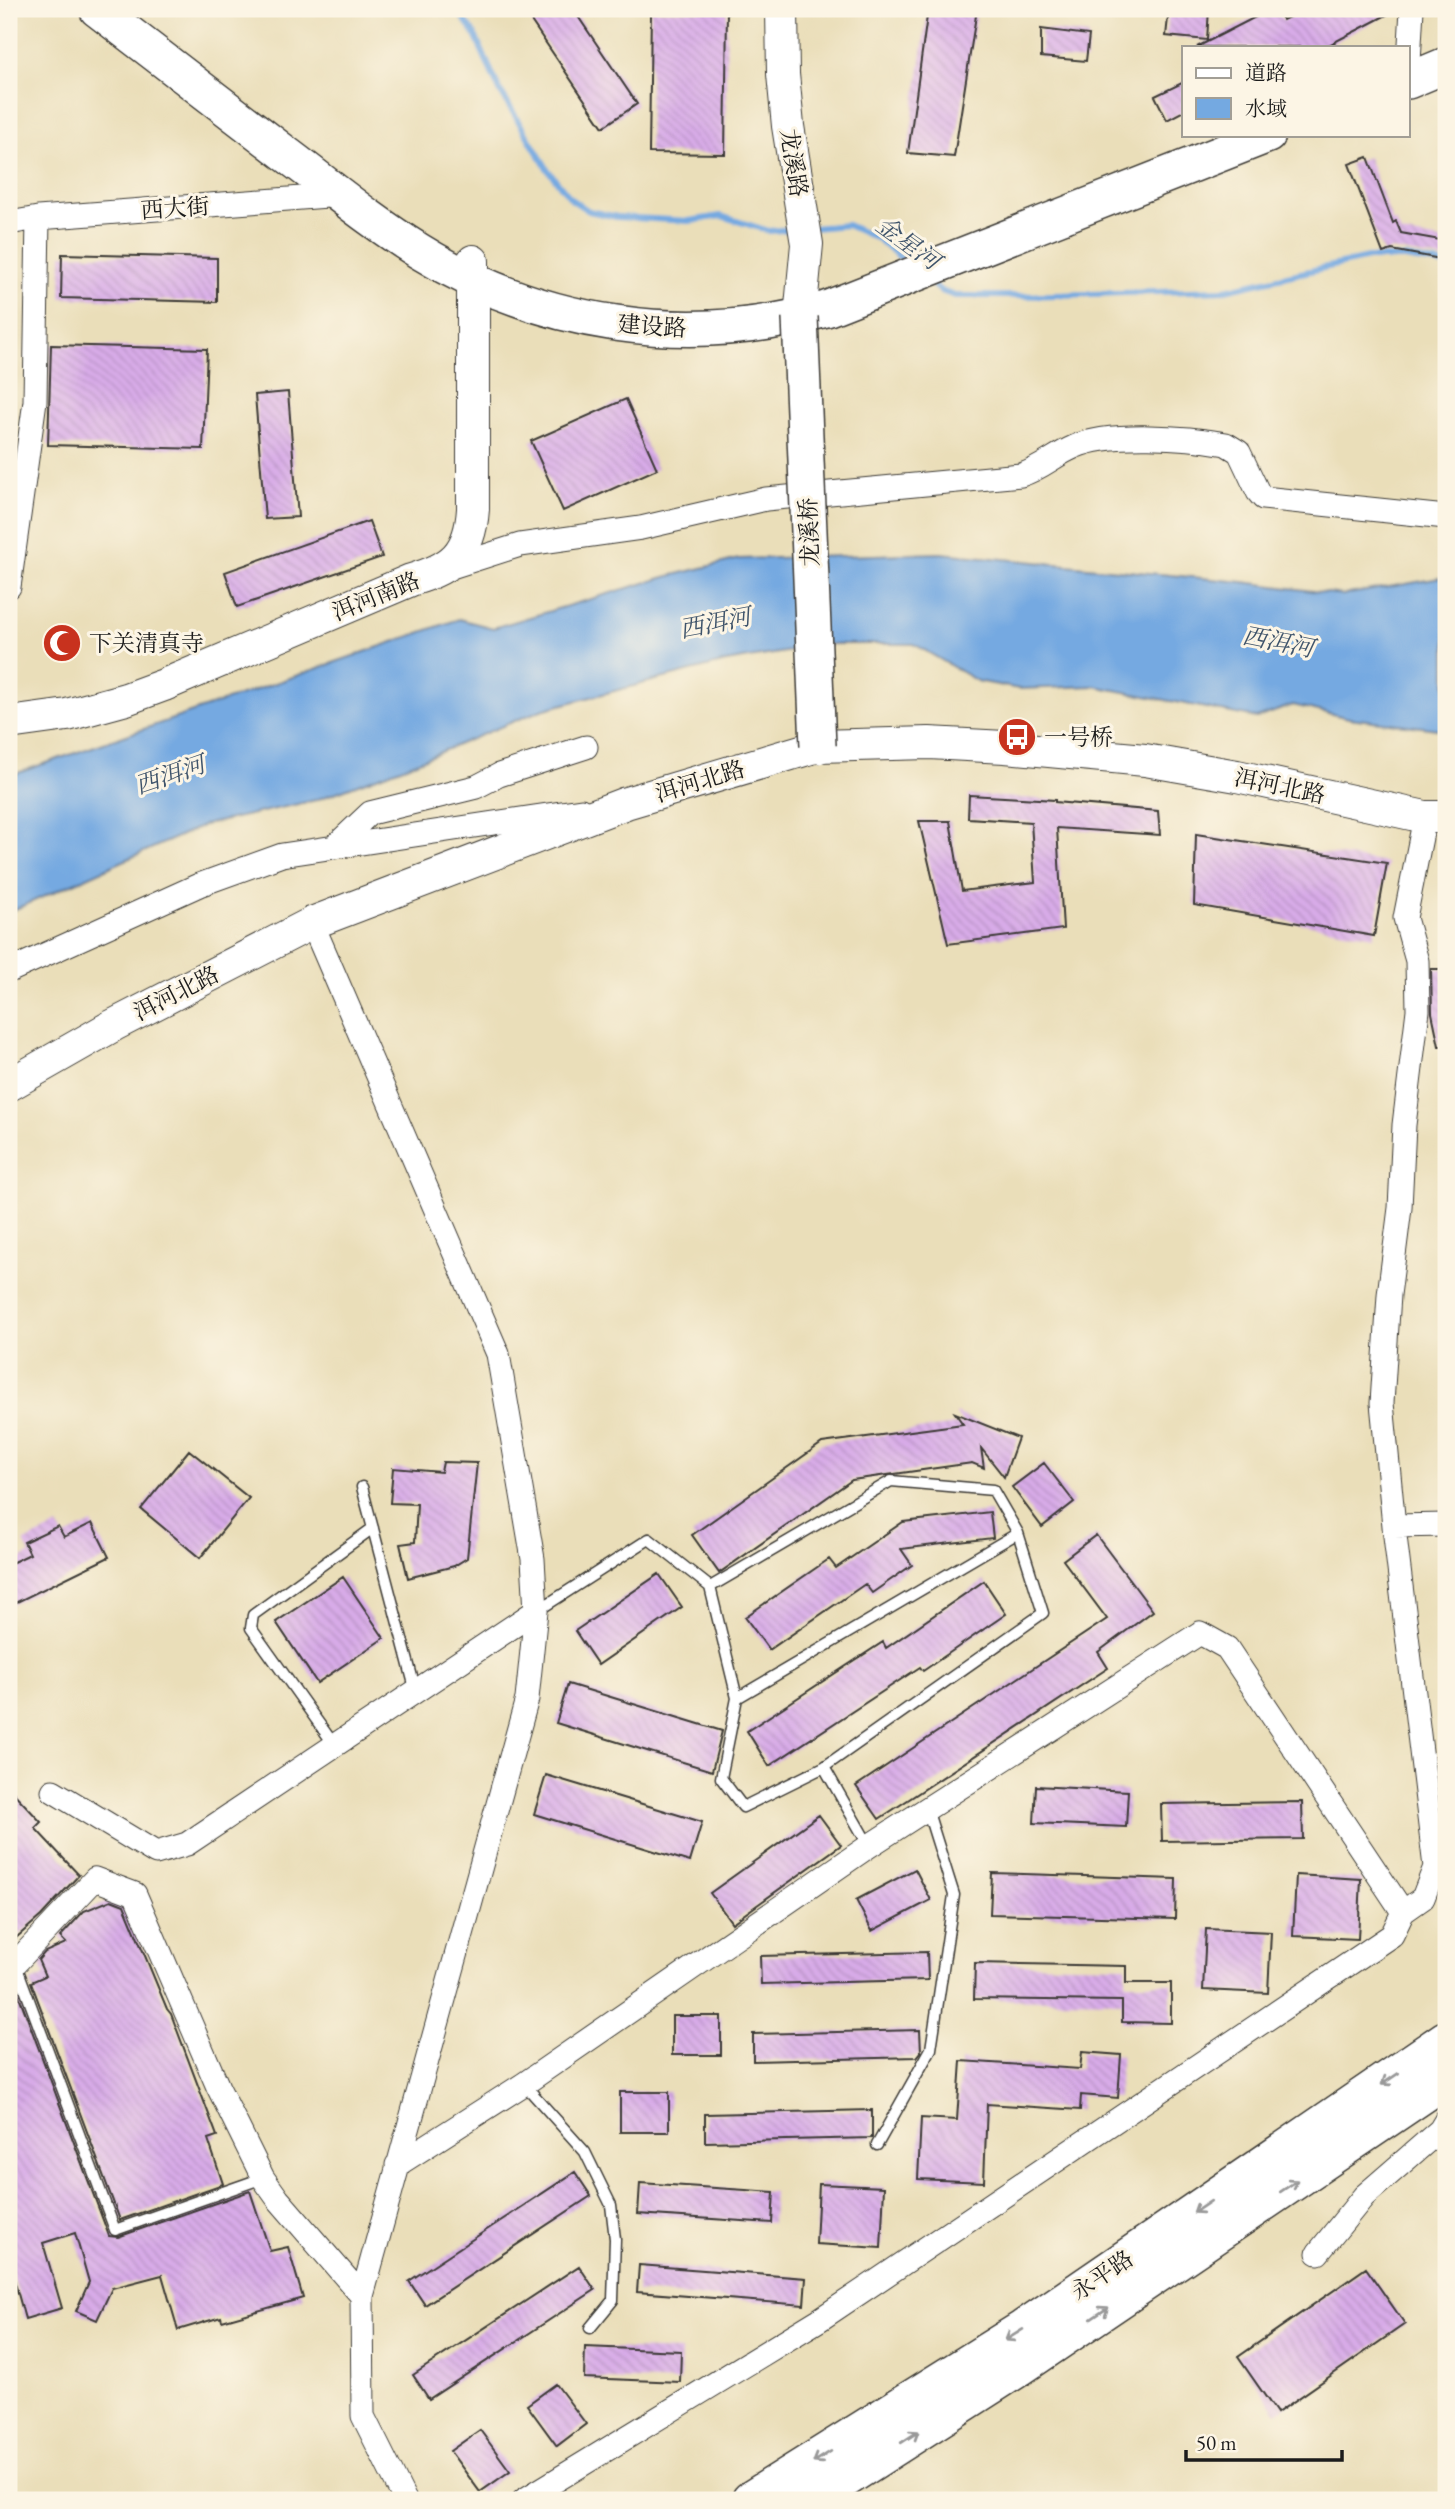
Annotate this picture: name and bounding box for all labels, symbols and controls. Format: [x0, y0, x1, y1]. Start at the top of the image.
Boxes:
legend [1182, 46, 1410, 136]
text: 道路 [1245, 59, 1287, 86]
text: 水域 [1245, 95, 1287, 122]
street label: 龙溪路 [774, 127, 814, 199]
street label: 西大街 [140, 191, 210, 225]
water label: 金星河 [870, 209, 950, 279]
street label: 建设路 [617, 309, 687, 343]
street label: 龙溪桥 [793, 497, 825, 567]
street label: 洱河南路 [328, 565, 424, 627]
water label: 西洱河 [677, 600, 757, 645]
water label: 西洱河 [1240, 619, 1320, 664]
mosque icon: 下关清真寺 [41, 622, 83, 664]
place label: 下关清真寺 [89, 628, 204, 658]
bus stop icon: 一号桥 [996, 716, 1038, 758]
place label: 一号桥 [1044, 722, 1113, 752]
water label: 西洱河 [131, 747, 213, 801]
street label: 洱河北路 [652, 753, 748, 809]
street label: 洱河北路 [1232, 762, 1328, 810]
street label: 洱河北路 [128, 959, 224, 1027]
one-way arrow [1381, 2072, 1400, 2086]
one-way arrow [1279, 2179, 1298, 2193]
one-way arrow [1193, 2200, 1212, 2214]
street label: 永平路 [1065, 2243, 1139, 2307]
one-way arrow [1090, 2306, 1109, 2320]
one-way arrow [1005, 2328, 1024, 2342]
scale bar [1186, 2418, 1341, 2462]
text: 50 m [1196, 2429, 1237, 2456]
one-way arrow [899, 2430, 919, 2444]
one-way arrow [812, 2450, 832, 2464]

